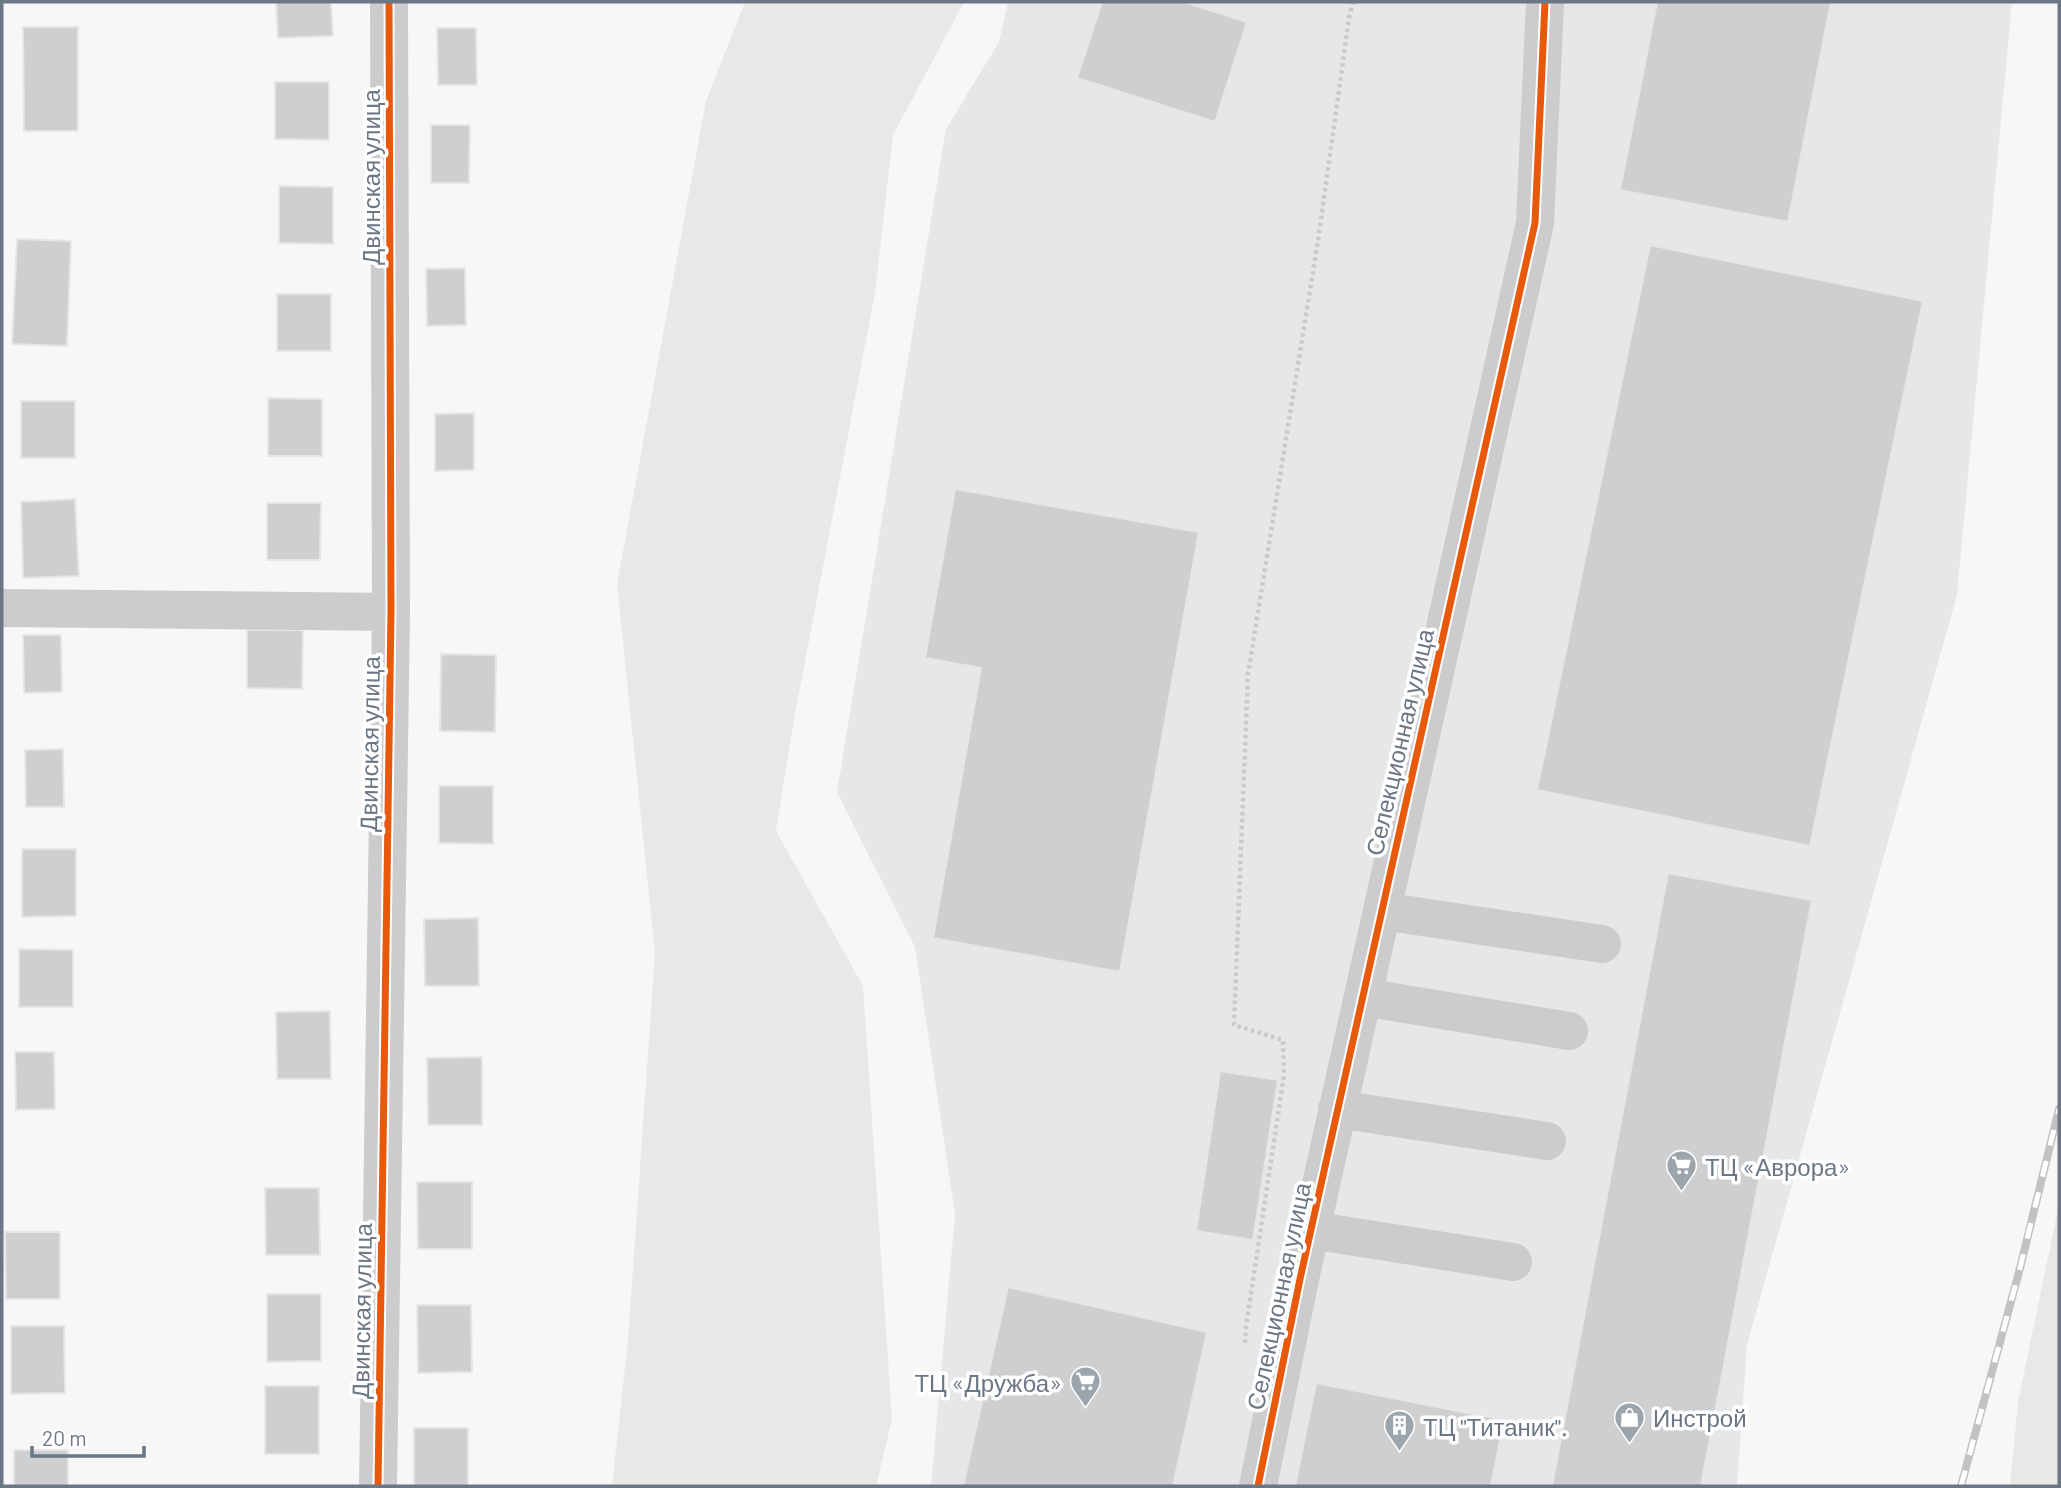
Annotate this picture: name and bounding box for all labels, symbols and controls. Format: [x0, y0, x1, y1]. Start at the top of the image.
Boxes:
street label: Двинская улица [356, 88, 385, 265]
street label: Селекционная улица [1359, 625, 1439, 858]
street label: Двинская улица [353, 655, 385, 832]
supermarket icon: ТЦ «Аврора» [1665, 1149, 1699, 1193]
place label: ТЦ «Аврора» [1705, 1152, 1850, 1181]
street label: Селекционная улица [1240, 1179, 1316, 1412]
street label: Двинская улица [345, 1222, 377, 1399]
supermarket icon: ТЦ «Дружба» [1068, 1365, 1102, 1409]
place label: ТЦ «Дружба» [914, 1368, 1062, 1397]
shop icon: Инстрой [1613, 1400, 1647, 1444]
place label: Инстрой [1653, 1403, 1747, 1432]
building icon: ТЦ "Титаник". [1383, 1409, 1417, 1453]
place label: ТЦ "Титаник". [1423, 1412, 1568, 1441]
scale bar [32, 1414, 144, 1458]
text: 20 m [42, 1425, 87, 1450]

